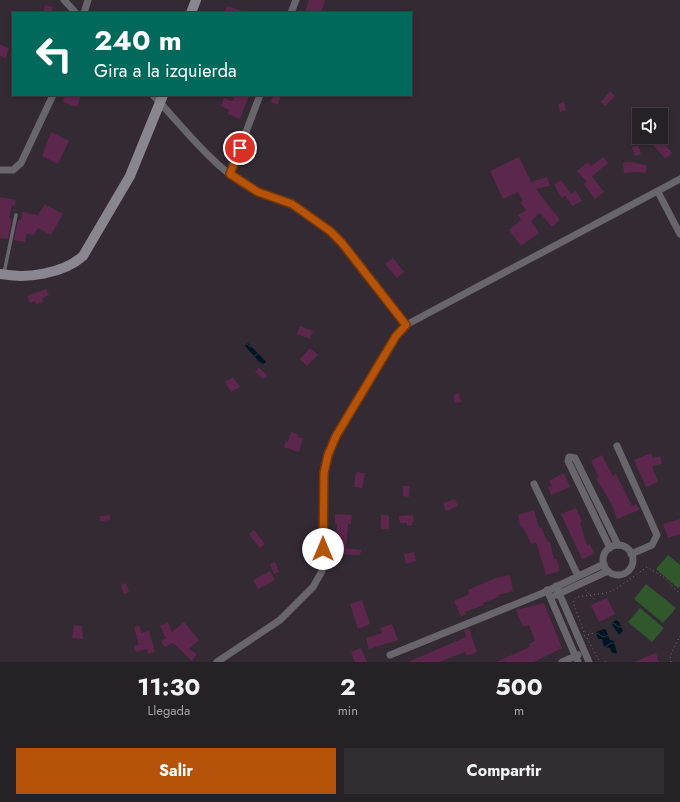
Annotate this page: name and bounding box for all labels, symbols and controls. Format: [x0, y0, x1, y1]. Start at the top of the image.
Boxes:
text: 240 m [94, 20, 182, 61]
icon: left [28, 28, 80, 80]
text: Gira a la izquierda [94, 58, 237, 84]
map controls [632, 108, 668, 144]
button: sound [632, 108, 668, 144]
pin [223, 131, 257, 165]
icon: arrive [229, 137, 251, 159]
position arrow [302, 528, 344, 570]
text: 11:30 [137, 669, 200, 704]
text: 2 [340, 669, 356, 704]
text: 500 [495, 669, 543, 704]
text: Llegada [147, 701, 190, 720]
text: min [338, 701, 358, 720]
text: m [514, 701, 524, 720]
button: Salir [16, 748, 336, 794]
button: Compartir [344, 748, 664, 794]

